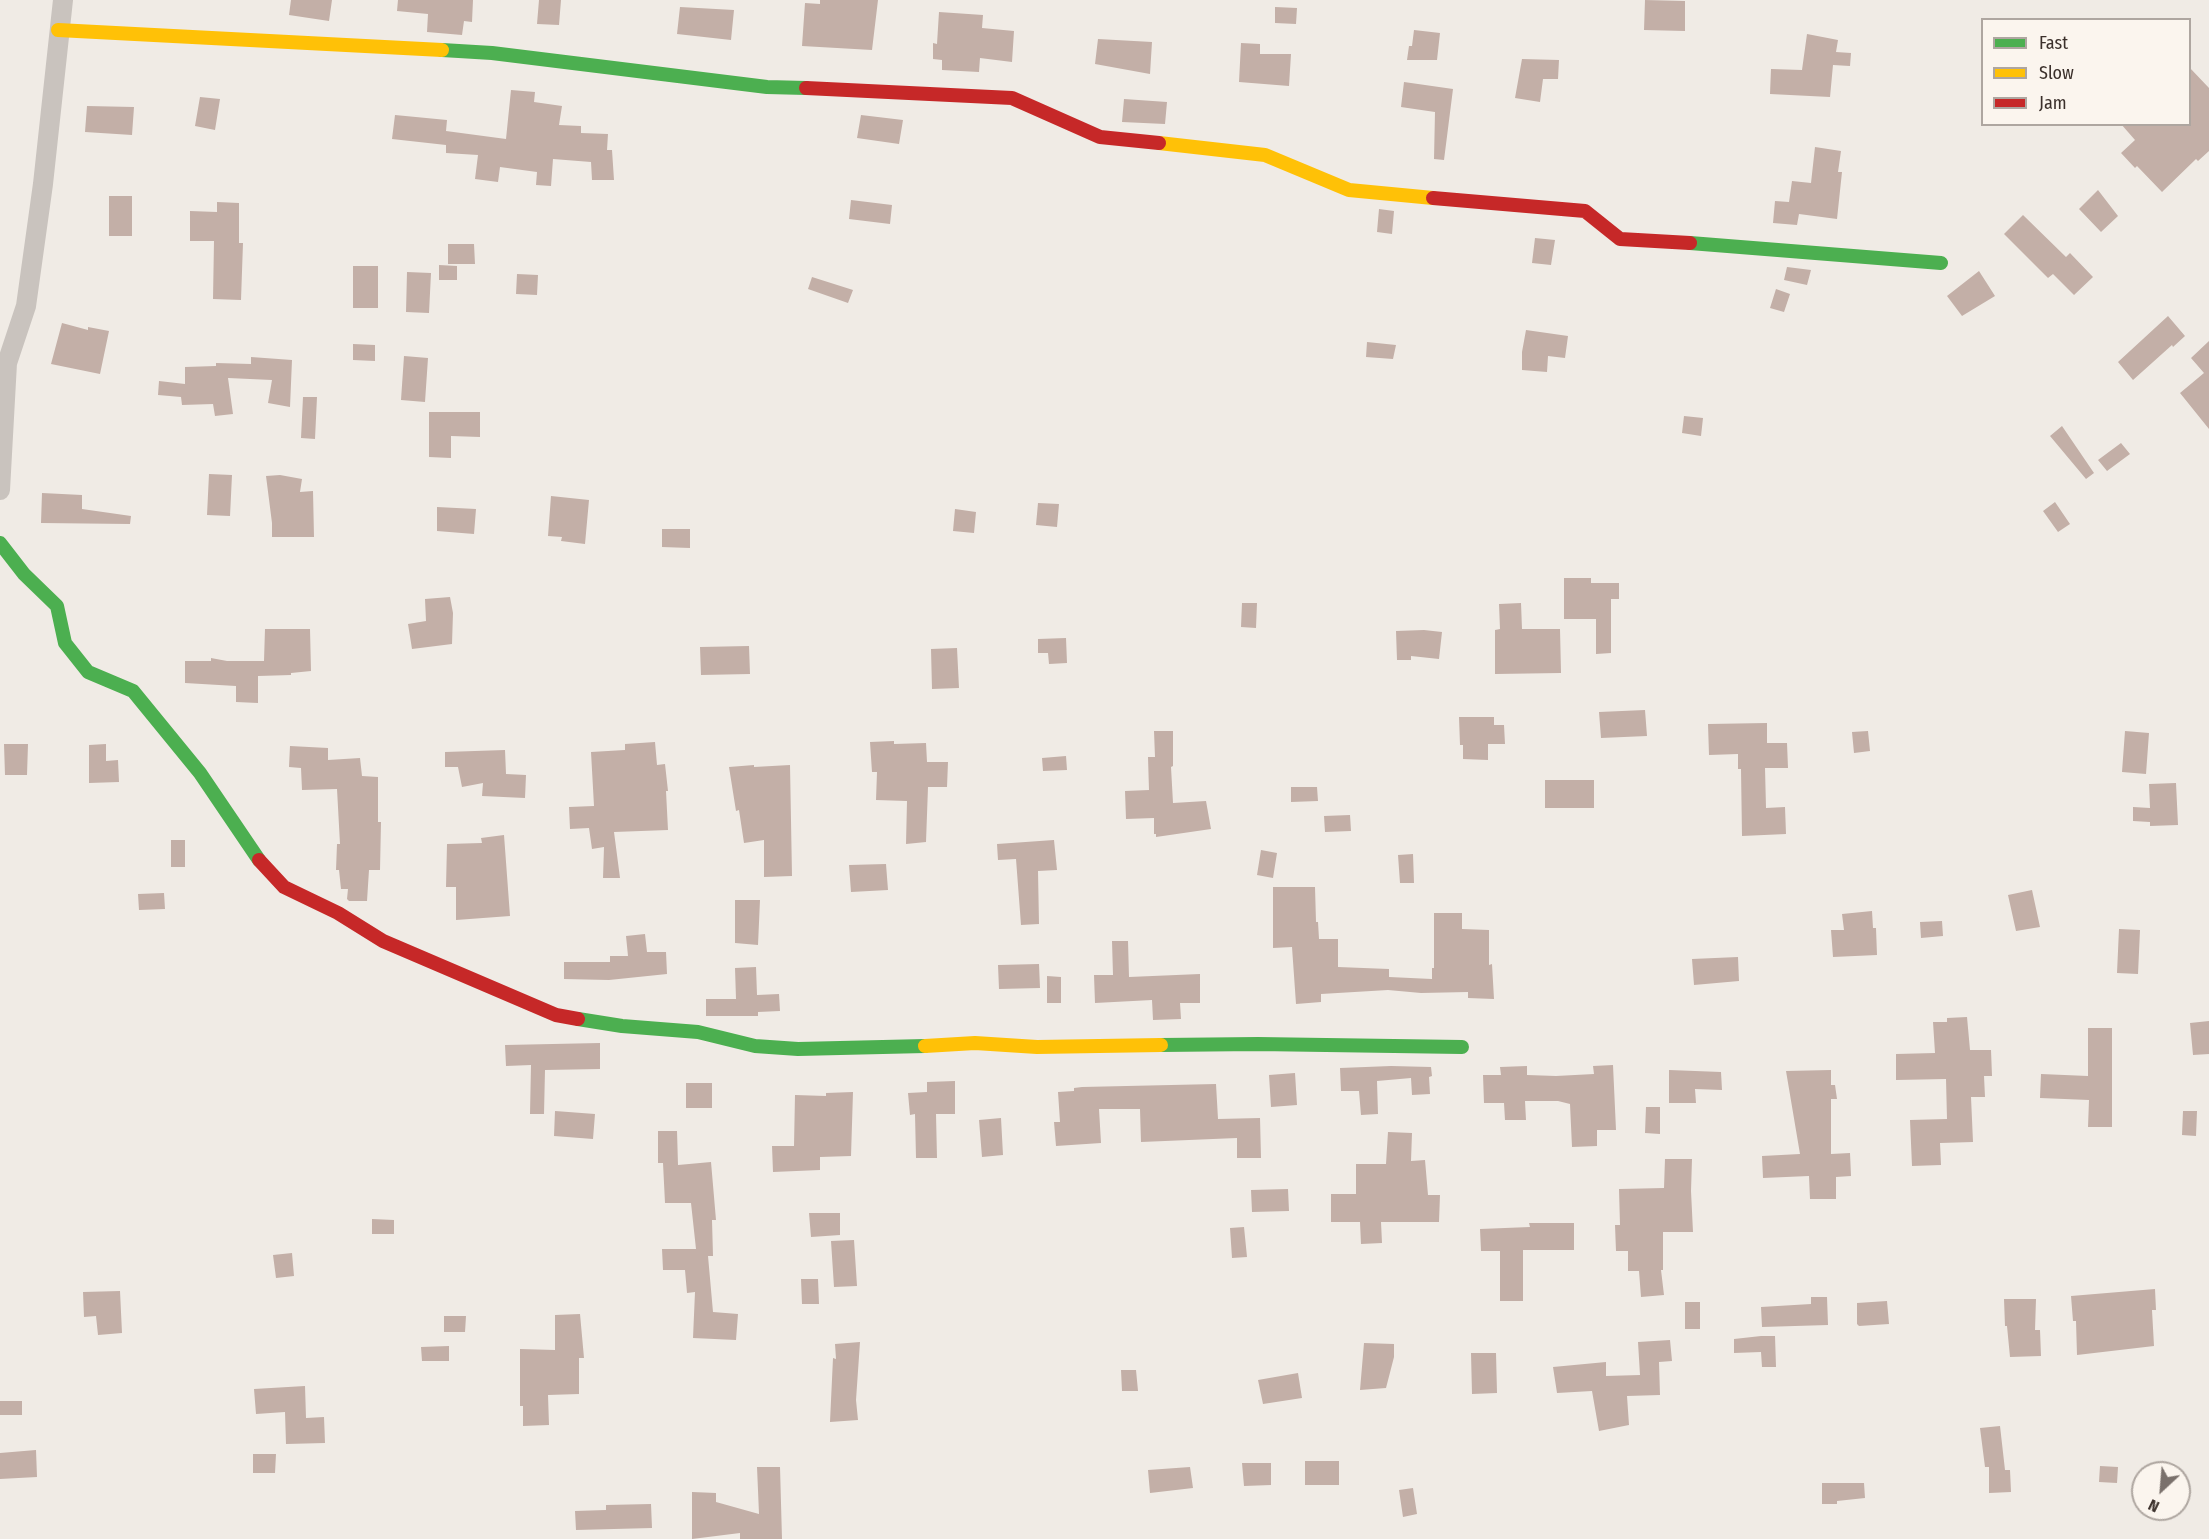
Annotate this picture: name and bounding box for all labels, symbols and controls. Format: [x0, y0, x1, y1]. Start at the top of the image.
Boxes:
legend [1981, 18, 2191, 126]
text: Fast [2039, 32, 2068, 54]
text: Slow [2039, 62, 2074, 84]
text: Jam [2039, 92, 2067, 114]
north arrow [2131, 1461, 2191, 1521]
text: N [2145, 1495, 2162, 1516]

